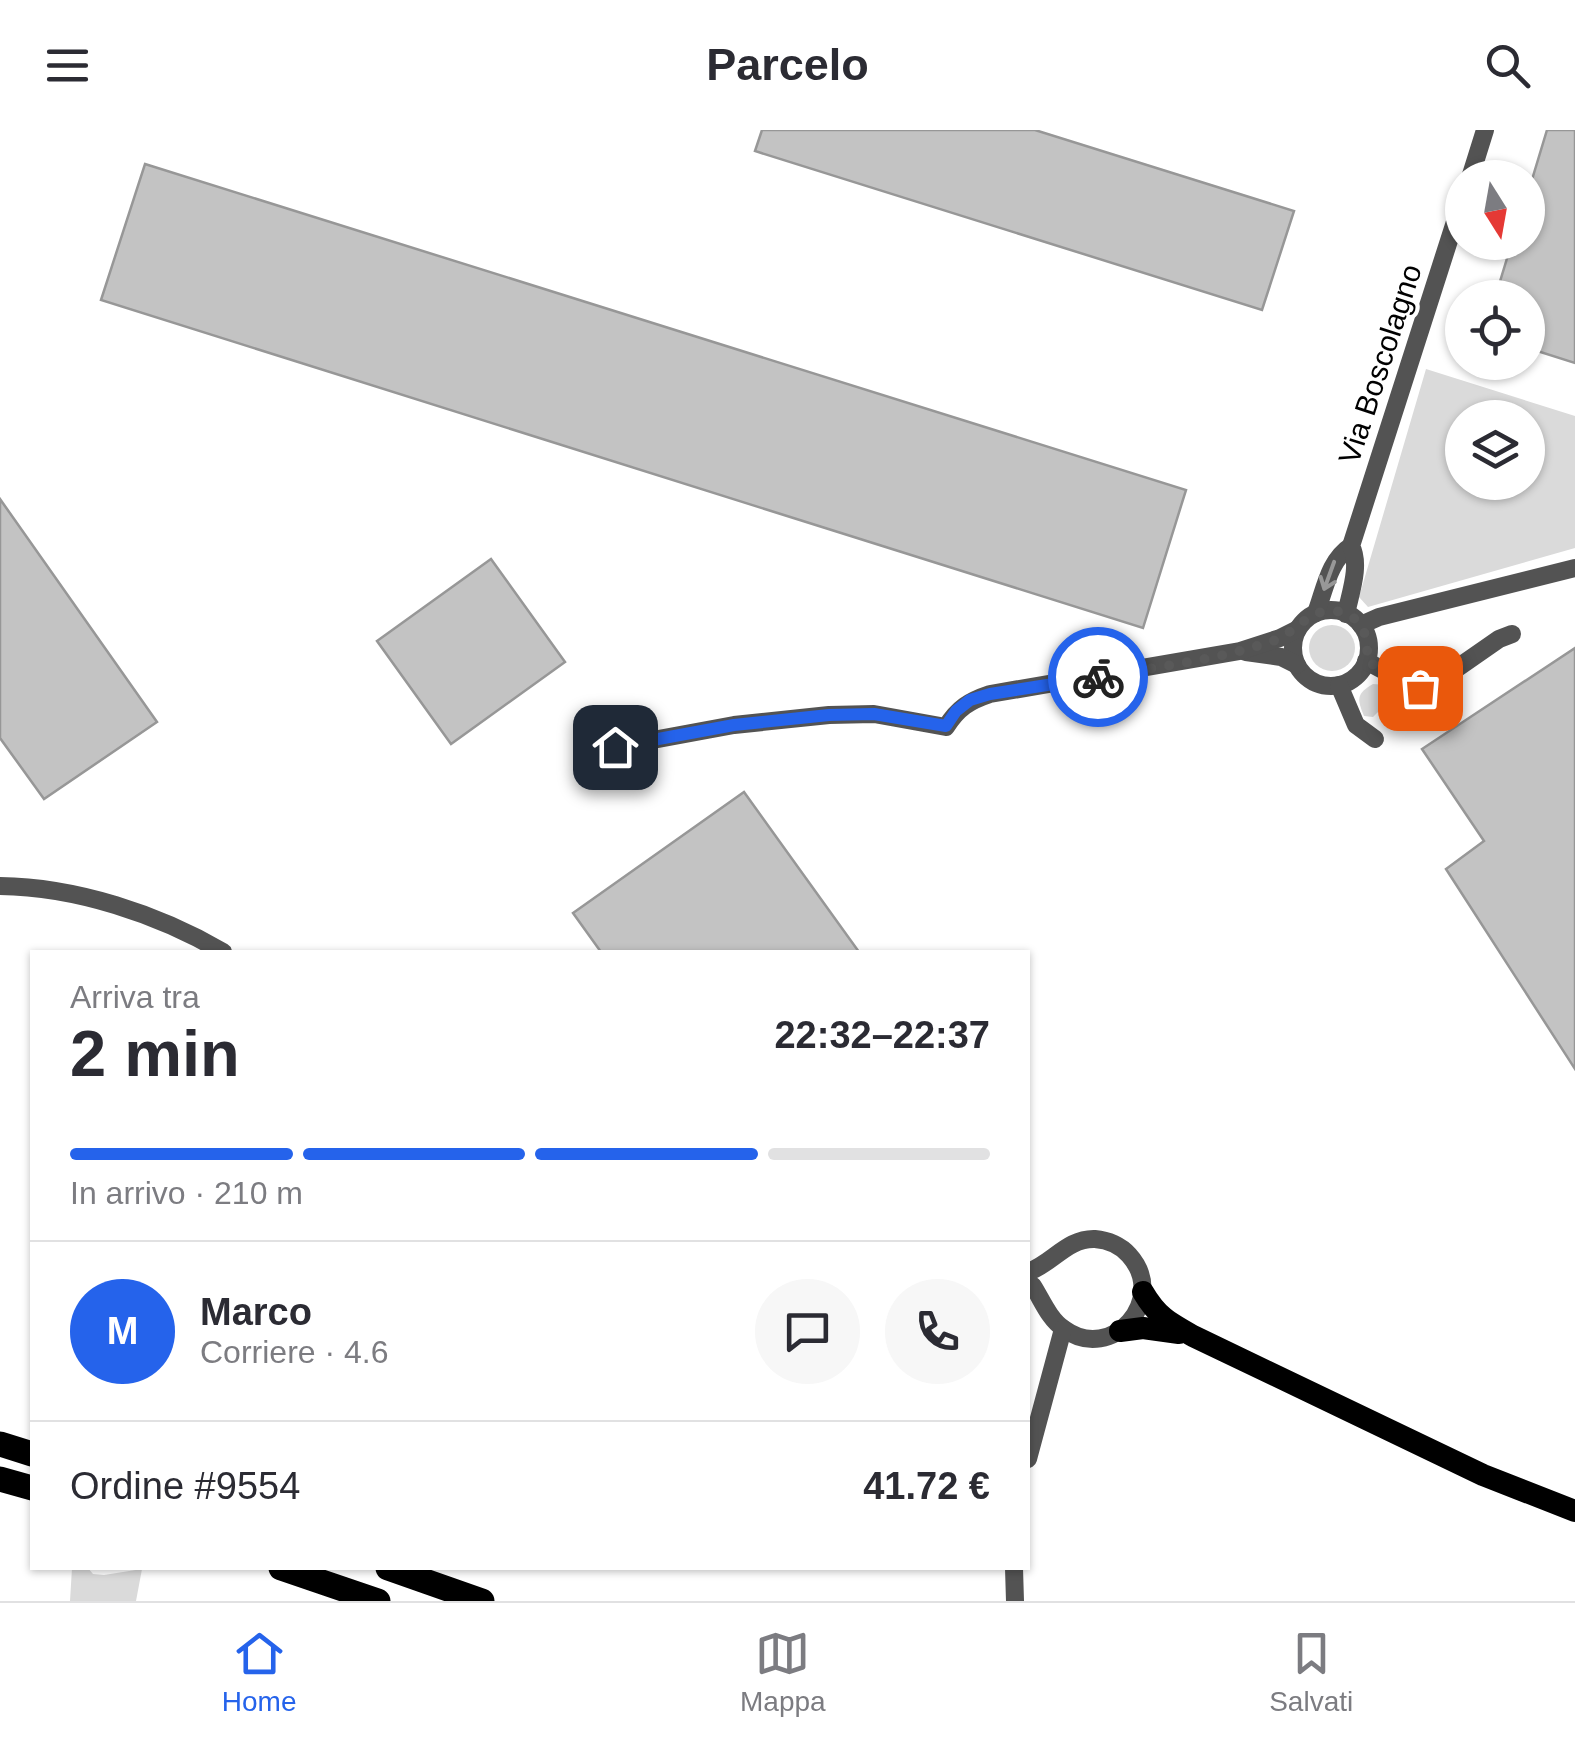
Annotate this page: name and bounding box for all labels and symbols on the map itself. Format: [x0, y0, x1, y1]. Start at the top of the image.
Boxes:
north arrow [1445, 160, 1545, 260]
street label: Via Boscolagno [1332, 260, 1428, 468]
one-way arrow [1319, 560, 1337, 591]
courier [1048, 627, 1148, 727]
pin [1378, 646, 1463, 731]
pin [573, 705, 658, 790]

